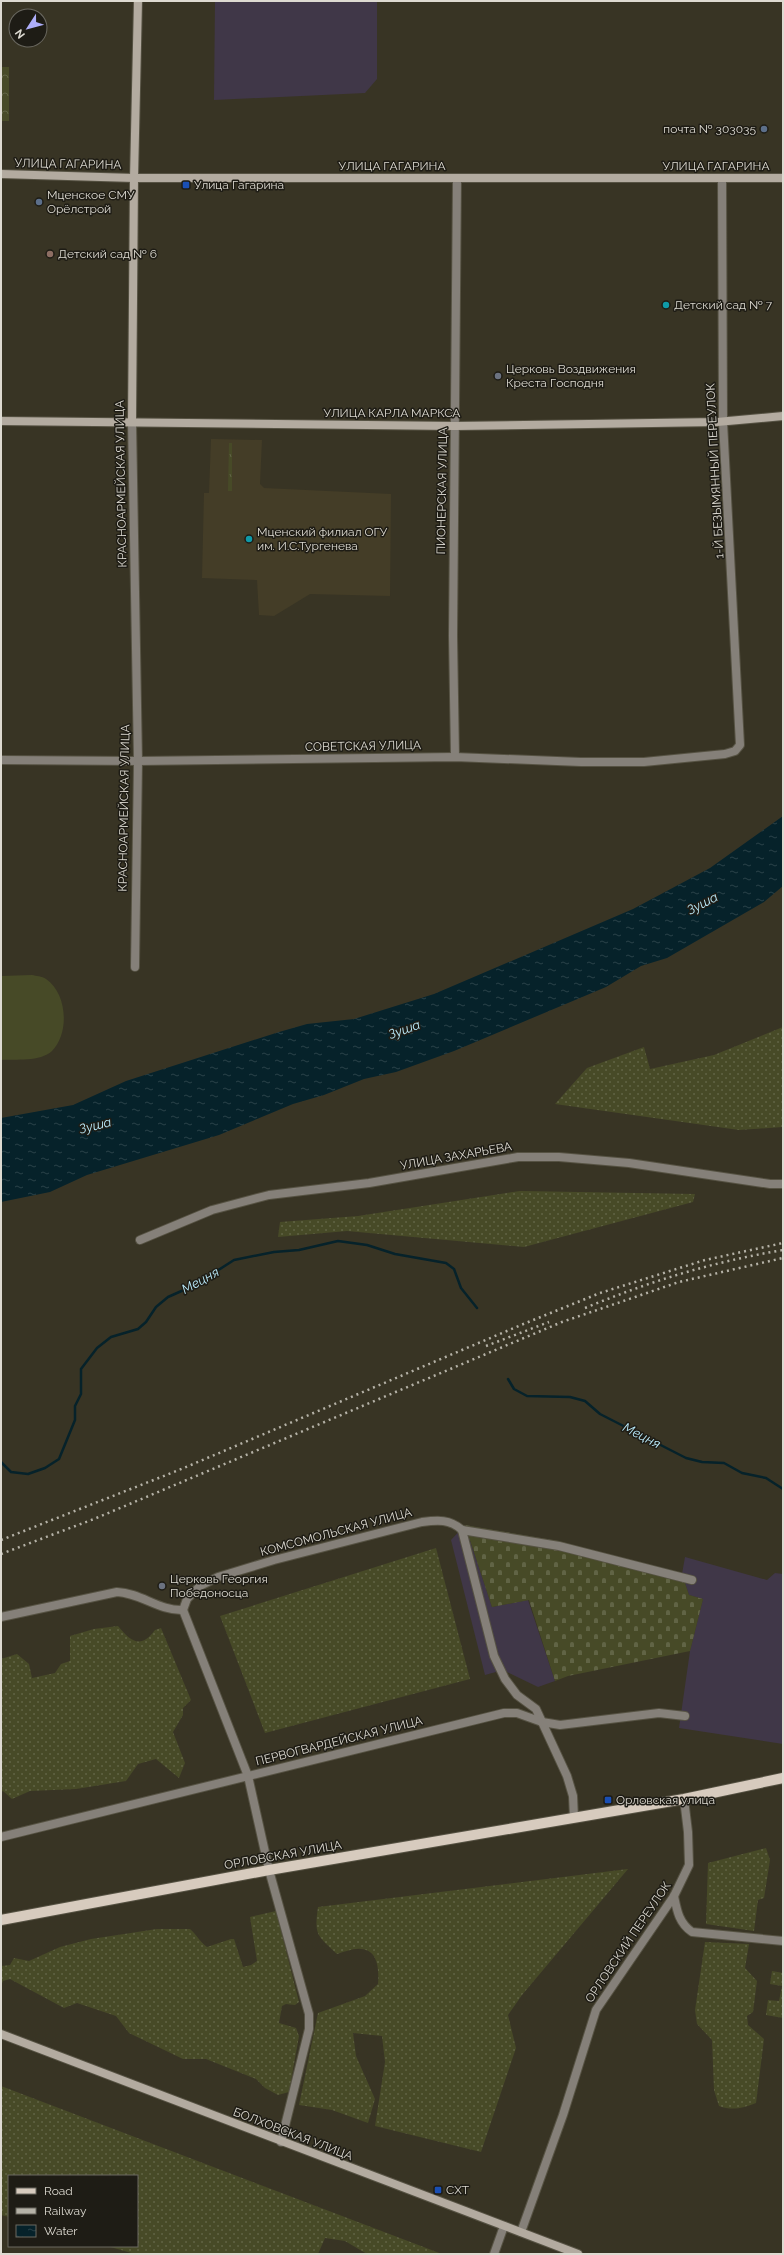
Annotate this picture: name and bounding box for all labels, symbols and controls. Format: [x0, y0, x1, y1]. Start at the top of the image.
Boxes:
north arrow [8, 8, 48, 48]
text: N [13, 26, 28, 41]
place label: почта № 303035 [663, 122, 756, 136]
marker: почта № 303035 [759, 124, 769, 134]
street label: УЛИЦА ГАГАРИНА [14, 156, 122, 172]
street label: УЛИЦА ГАГАРИНА [339, 159, 446, 173]
street label: УЛИЦА ГАГАРИНА [663, 159, 770, 173]
place label: Улица Гагарина [194, 178, 284, 192]
marker: Улица Гагарина [181, 180, 191, 190]
place label: Мценское СМУ Орёлстрой [47, 188, 135, 216]
marker: Мценское СМУ Орёлстрой [34, 197, 44, 207]
place label: Детский сад № 6 [58, 247, 157, 261]
marker: Детский сад № 6 [45, 249, 55, 259]
place label: Детский сад № 7 [674, 298, 773, 312]
marker: Детский сад № 7 [661, 300, 671, 310]
place label: Церковь Воздвижения Креста Господня [506, 362, 636, 390]
marker: Церковь Воздвижения Креста Господня [493, 371, 503, 381]
street label: 1-Й БЕЗЫМЯННЫЙ ПЕРЕУЛОК [703, 382, 727, 559]
street label: КРАСНОАРМЕЙСКАЯ УЛИЦА [113, 400, 129, 568]
street label: УЛИЦА КАРЛА МАРКСА [323, 406, 461, 420]
street label: ПИОНЕРСКАЯ УЛИЦА [434, 427, 450, 555]
place label: Мценский филиал ОГУ им. И.С.Тургенева [257, 525, 388, 553]
marker: Мценский филиал ОГУ им. И.С.Тургенева [244, 534, 254, 544]
street label: КРАСНОАРМЕЙСКАЯ УЛИЦА [116, 724, 132, 892]
street label: СОВЕТСКАЯ УЛИЦА [305, 738, 421, 754]
water label: Зуша [684, 889, 720, 918]
water label: Зуша [386, 1017, 422, 1042]
water label: Зуша [77, 1114, 113, 1137]
street label: УЛИЦА ЗАХАРЬЕВА [399, 1139, 513, 1173]
water label: Мецня [179, 1264, 221, 1297]
water label: Мецня [620, 1420, 663, 1451]
street label: КОМСОМОЛЬСКАЯ УЛИЦА [259, 1505, 413, 1559]
place label: Церковь Георгия Победоносца [170, 1572, 268, 1600]
marker: Церковь Георгия Победоносца [157, 1581, 167, 1591]
street label: ПЕРВОГВАРДЕЙСКАЯ УЛИЦА [254, 1713, 424, 1769]
place label: Орловская улица [616, 1793, 715, 1807]
marker: Орловская улица [603, 1795, 613, 1805]
street label: ОРЛОВСКАЯ УЛИЦА [223, 1838, 343, 1872]
street label: ОРЛОВСКИЙ ПЕРЕУЛОК [582, 1879, 674, 2005]
street label: БОЛХОВСКАЯ УЛИЦА [231, 2105, 355, 2163]
legend [8, 2175, 138, 2247]
place label: СХТ [446, 2183, 470, 2197]
text: Road [44, 2184, 73, 2198]
marker: СХТ [433, 2185, 443, 2195]
text: Railway [44, 2204, 87, 2218]
text: Water [44, 2224, 78, 2238]

